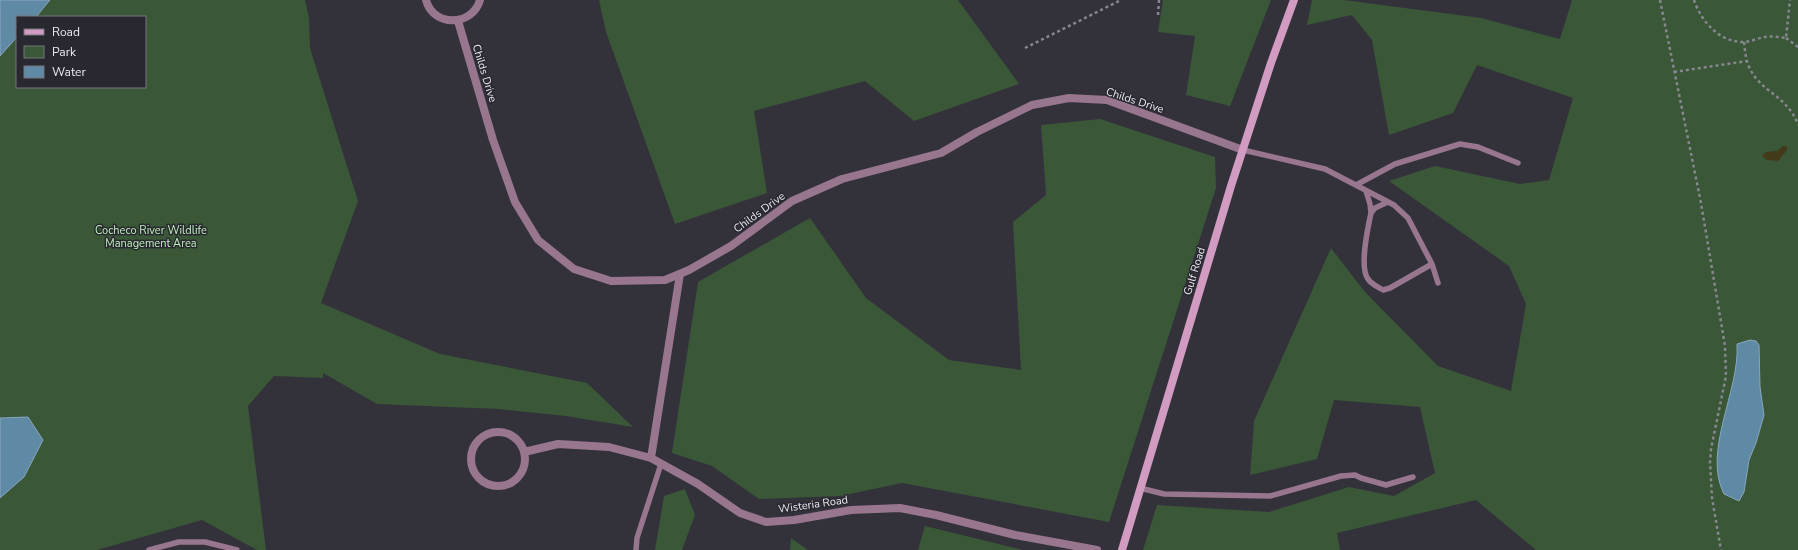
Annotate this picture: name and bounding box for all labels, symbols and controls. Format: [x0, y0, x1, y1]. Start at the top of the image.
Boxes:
legend [16, 16, 146, 88]
text: Road [52, 24, 80, 40]
street label: Childs Drive [469, 42, 501, 104]
text: Park [52, 44, 77, 60]
text: Water [52, 64, 86, 80]
street label: Childs Drive [1104, 84, 1166, 117]
street label: Childs Drive [731, 189, 788, 236]
park label: Cocheco River Wildlife Management Area [95, 223, 207, 251]
street label: Gulf Road [1180, 245, 1209, 297]
street label: Wisteria Road [777, 492, 849, 517]

